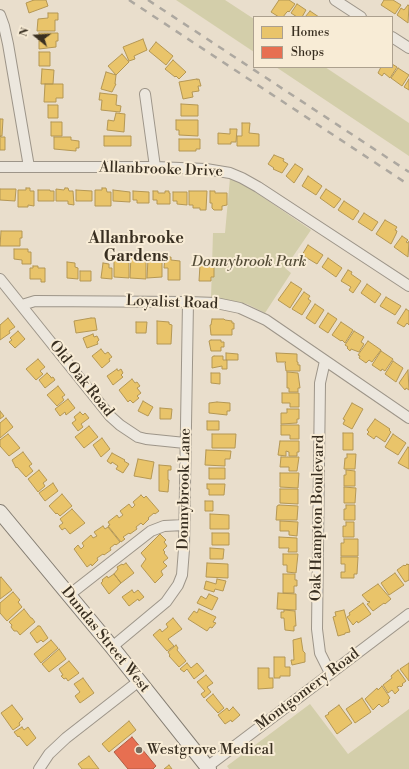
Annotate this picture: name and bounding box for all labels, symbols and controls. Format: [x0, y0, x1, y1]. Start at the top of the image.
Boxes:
north arrow [16, 16, 56, 56]
legend [253, 16, 393, 68]
text: Homes [291, 25, 329, 40]
text: N [17, 26, 33, 39]
text: Shops [291, 45, 324, 60]
street label: Allanbrooke Drive [99, 159, 223, 181]
district label: Allanbrooke Gardens [88, 229, 184, 267]
park label: Donnybrook Park [192, 253, 306, 271]
street label: Loyalist Road [126, 292, 218, 314]
street label: Old Oak Road [45, 337, 117, 421]
street label: Donnybrook Lane [175, 428, 195, 550]
street label: Oak Hampton Boulevard [308, 435, 328, 601]
street label: Dundas Street West [57, 583, 153, 697]
street label: Montgomery Road [253, 645, 363, 735]
place label: Westgrove Medical [147, 741, 274, 759]
marker: Westgrove Medical [134, 745, 144, 755]

